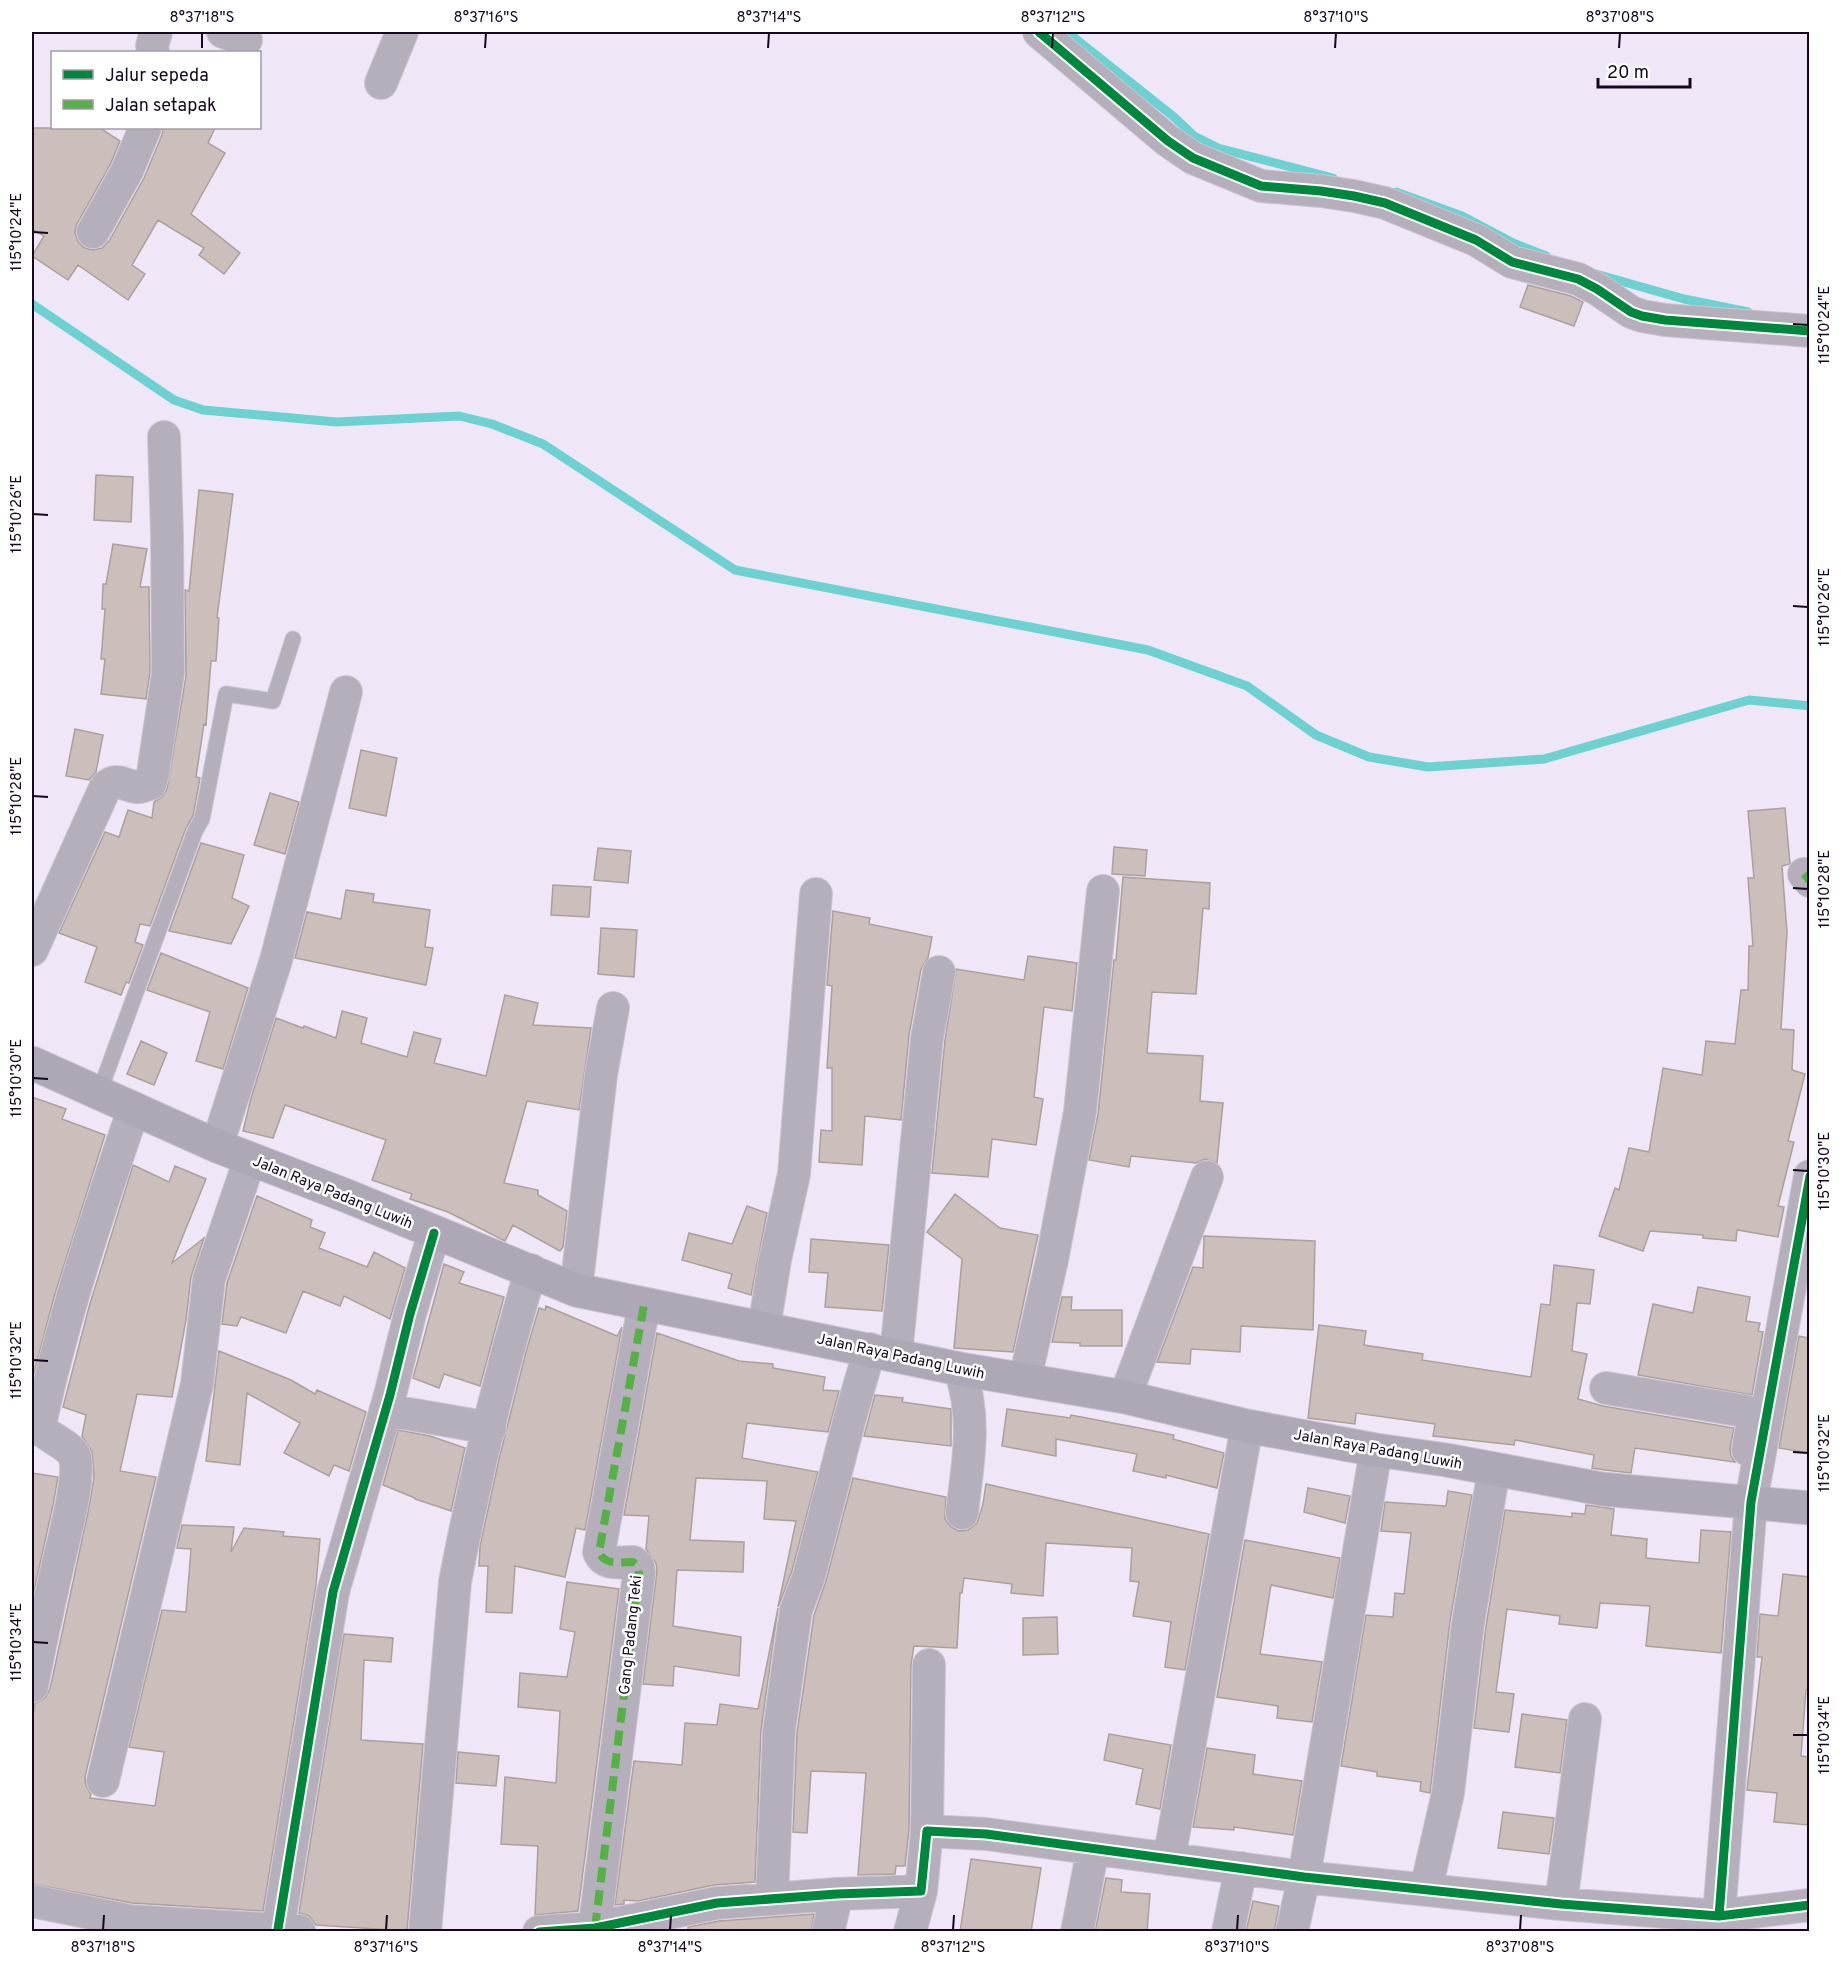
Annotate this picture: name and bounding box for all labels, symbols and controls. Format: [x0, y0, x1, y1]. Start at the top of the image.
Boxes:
text: 8°37'18"S [169, 9, 235, 28]
text: 8°37'16"S [454, 9, 518, 28]
text: 8°37'14"S [737, 9, 801, 28]
text: 8°37'12"S [1020, 9, 1086, 28]
text: 8°37'10"S [1303, 9, 1369, 28]
text: 8°37'08"S [1585, 9, 1655, 28]
legend [51, 51, 261, 129]
scale bar [1598, 51, 1690, 89]
text: 20 m [1607, 62, 1649, 85]
text: Jalur sepeda [105, 65, 209, 88]
text: Jalan setapak [105, 95, 217, 118]
text: 115°10'24"E [8, 193, 27, 271]
text: 115°10'24"E [1816, 286, 1835, 364]
text: 115°10'26"E [8, 475, 27, 553]
text: 115°10'26"E [1816, 568, 1835, 646]
text: 115°10'28"E [8, 757, 27, 835]
text: 115°10'28"E [1816, 850, 1835, 928]
text: 115°10'30"E [8, 1039, 27, 1117]
text: 115°10'30"E [1816, 1132, 1835, 1210]
street label: Jalan Raya Padang Luwih [250, 1153, 415, 1234]
text: 115°10'32"E [8, 1321, 27, 1399]
street label: Jalan Raya Padang Luwih [815, 1330, 986, 1385]
text: 115°10'32"E [1816, 1414, 1835, 1492]
street label: Jalan Raya Padang Luwih [1292, 1426, 1464, 1475]
street label: Gang Padang Teki [616, 1574, 647, 1696]
text: 115°10'34"E [8, 1603, 27, 1681]
text: 115°10'34"E [1816, 1696, 1835, 1774]
text: 8°37'18"S [70, 1939, 136, 1958]
text: 8°37'16"S [354, 1939, 418, 1958]
text: 8°37'14"S [638, 1939, 702, 1958]
text: 8°37'12"S [920, 1939, 986, 1958]
text: 8°37'10"S [1204, 1939, 1270, 1958]
text: 8°37'08"S [1485, 1939, 1555, 1958]

